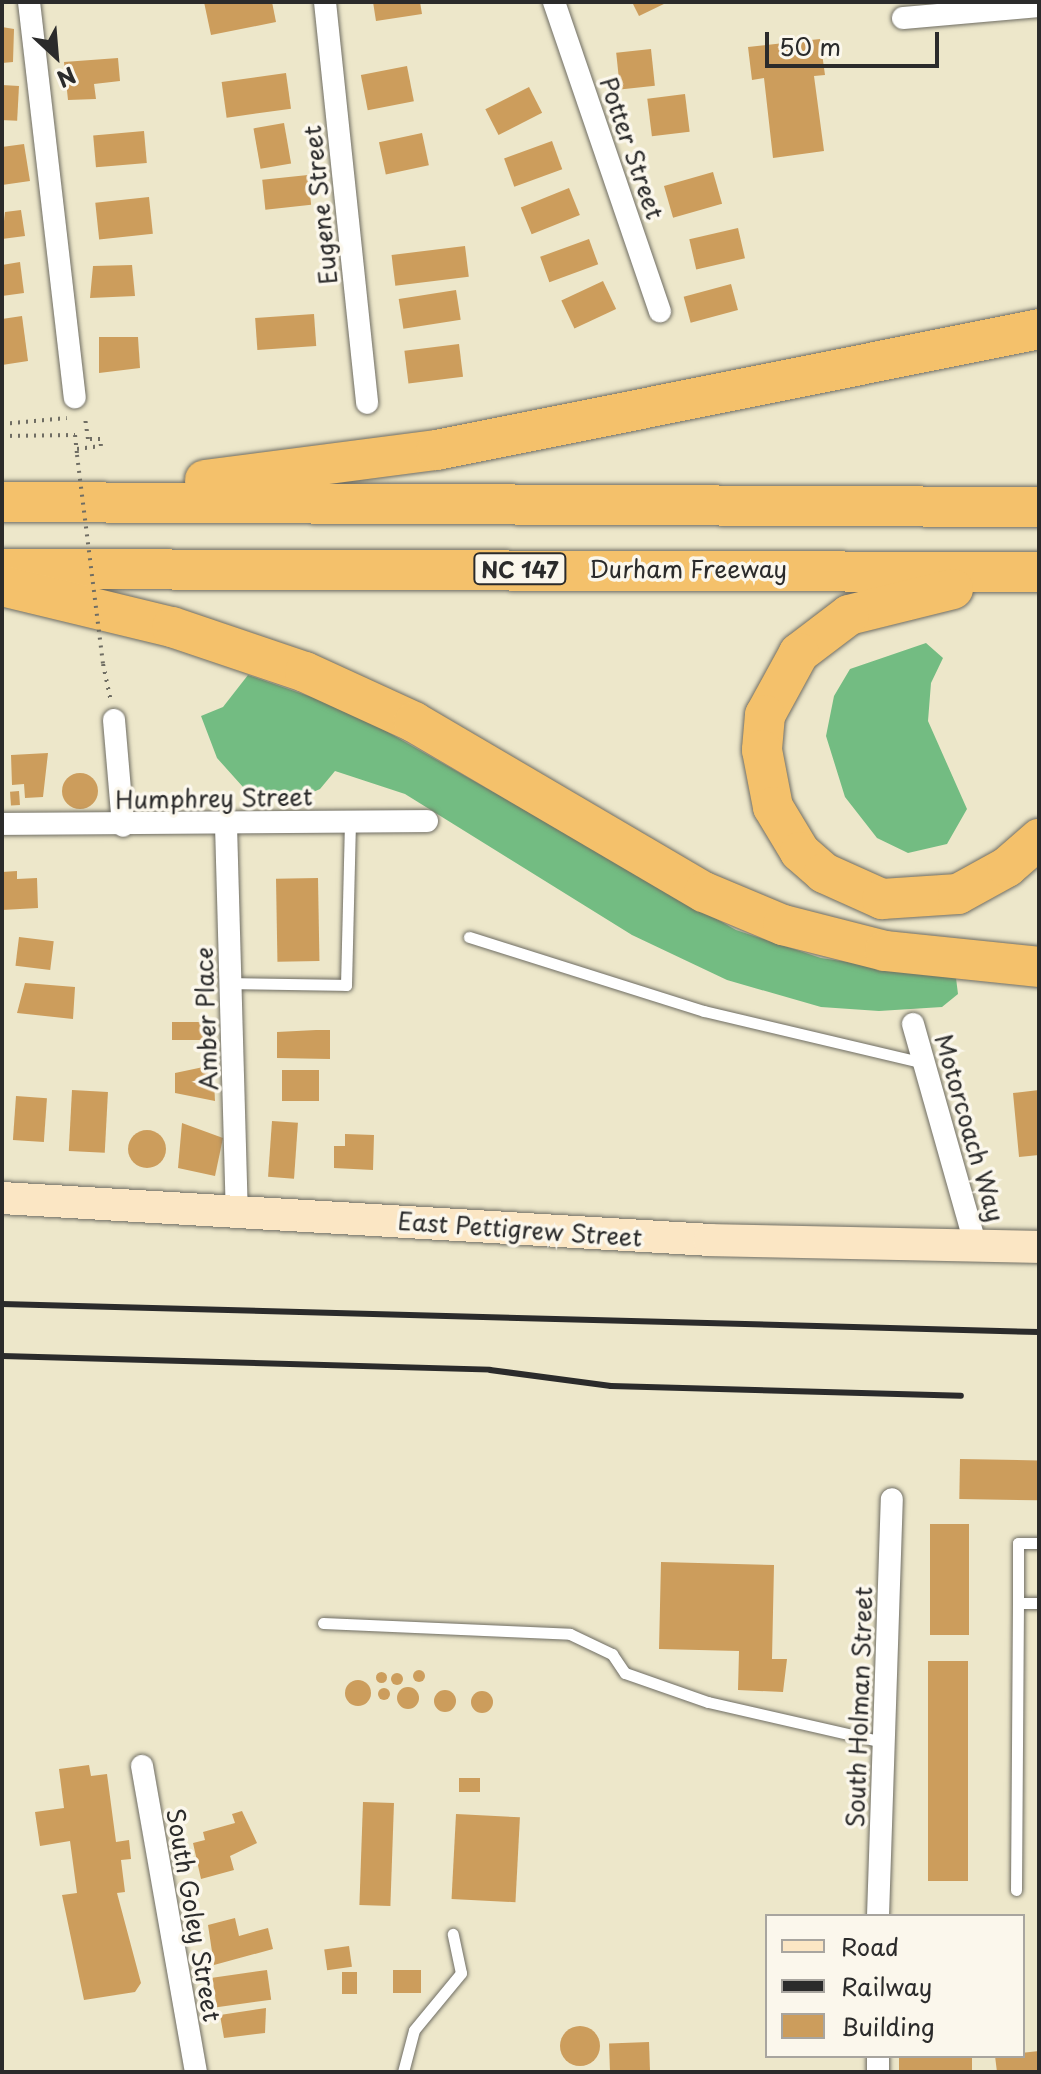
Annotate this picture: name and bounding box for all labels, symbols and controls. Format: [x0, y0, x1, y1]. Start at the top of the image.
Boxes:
north arrow [16, 16, 96, 96]
scale bar [769, 16, 943, 66]
text: 50 m [779, 28, 841, 64]
text: N [52, 59, 82, 97]
street label: Potter Street [594, 73, 670, 223]
street label: Eugene Street [297, 123, 343, 287]
road number: NC 147 [472, 551, 568, 587]
street label: Durham Freeway [588, 555, 788, 583]
street label: Humphrey Street [114, 782, 314, 814]
street label: Amber Place [189, 945, 223, 1093]
street label: Motorcoach Way [929, 1029, 1011, 1227]
street label: East Pettigrew Street [397, 1206, 643, 1252]
street label: South Holman Street [840, 1585, 878, 1829]
street label: South Goley Street [161, 1804, 227, 2026]
legend [765, 1914, 1025, 2058]
text: Road [841, 1928, 899, 1964]
text: Railway [841, 1968, 932, 2004]
text: Building [841, 2008, 935, 2044]

